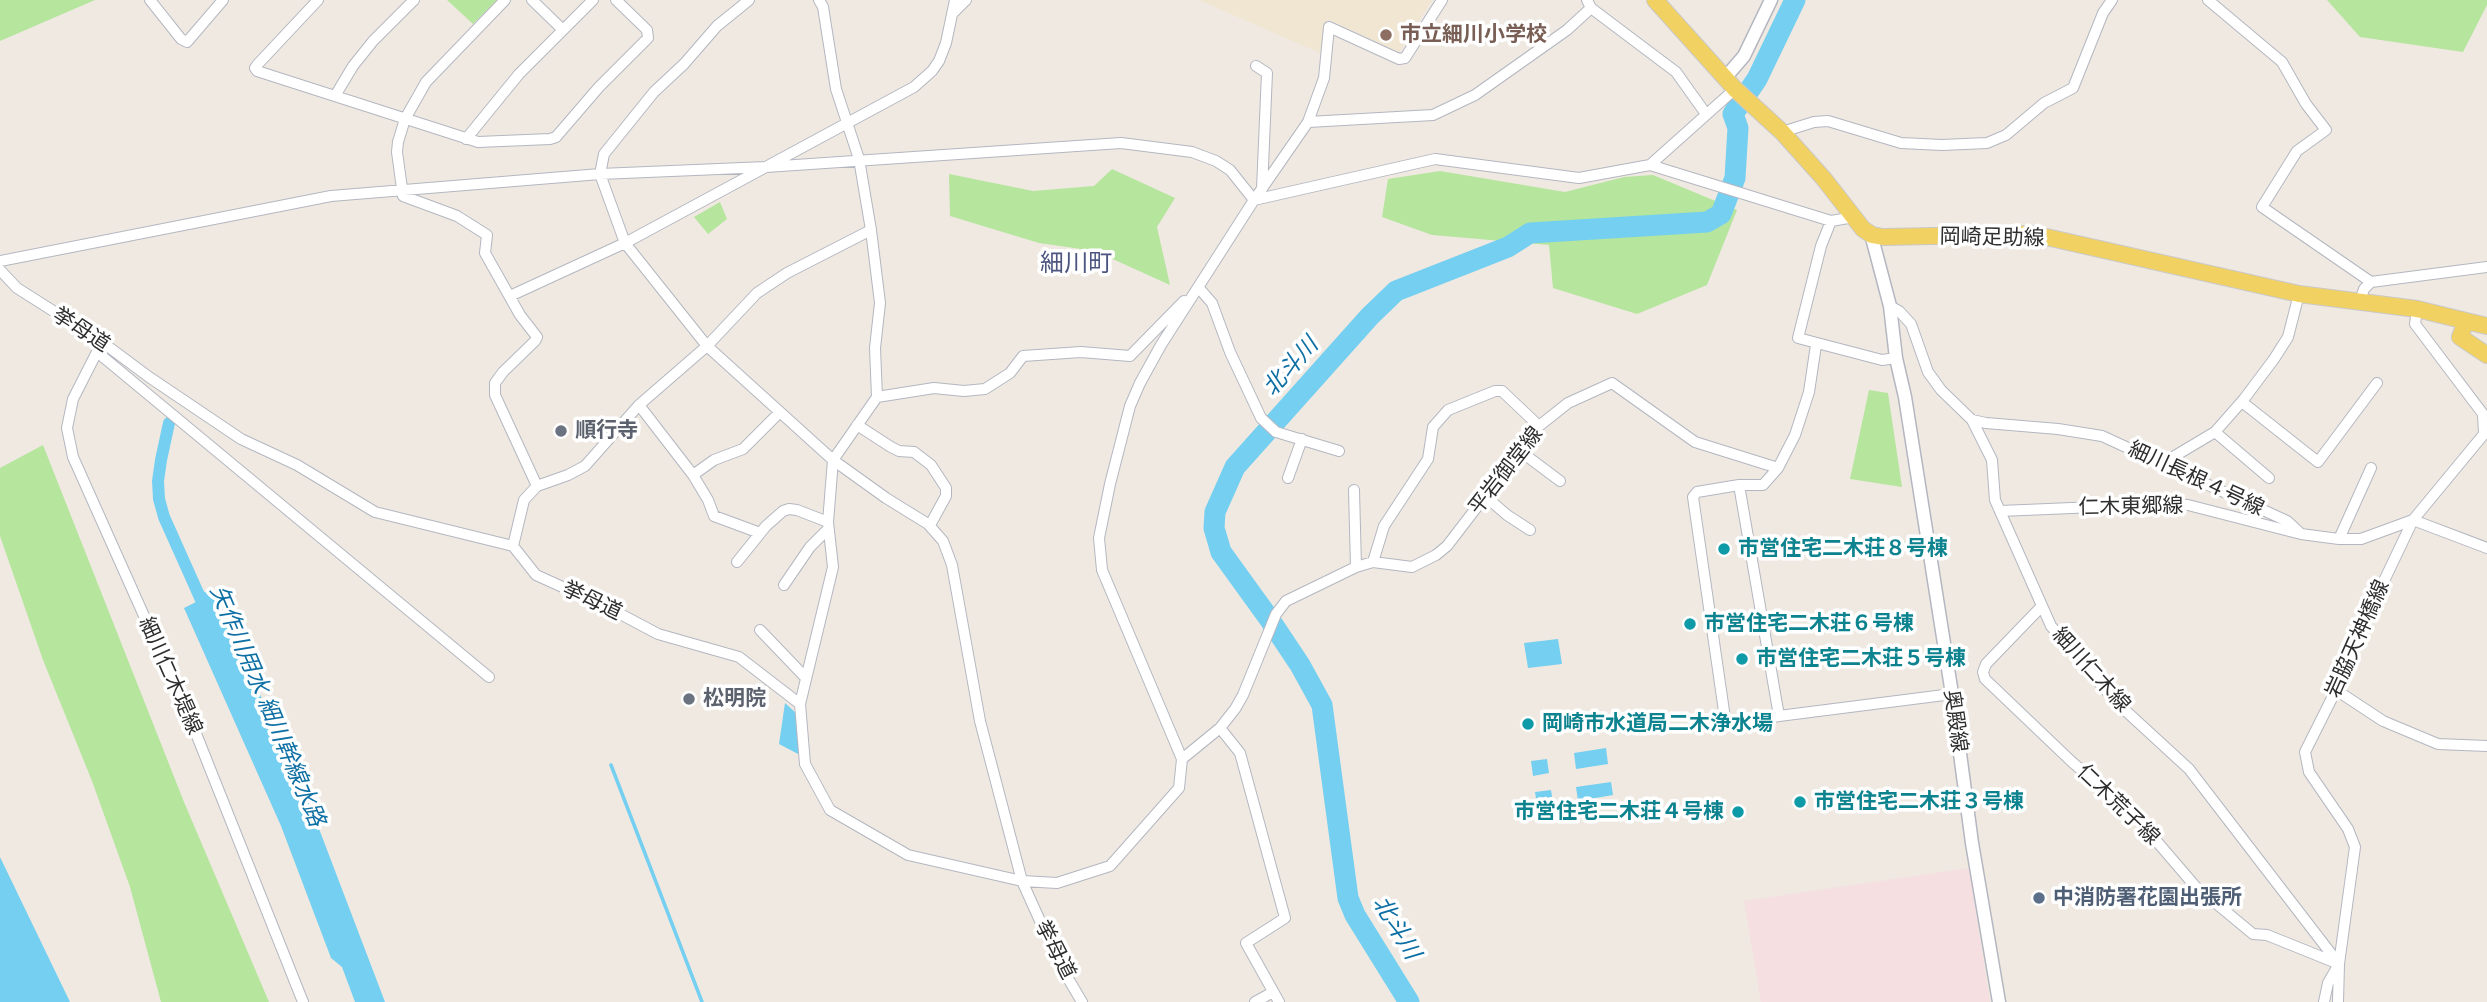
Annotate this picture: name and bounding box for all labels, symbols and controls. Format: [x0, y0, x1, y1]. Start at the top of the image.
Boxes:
place label: 市立細川小学校 [1400, 22, 1547, 48]
marker: 市立細川小学校 [1378, 27, 1394, 43]
street label: 岡崎足助線 [1939, 224, 2045, 252]
district label: 細川町 [1040, 250, 1112, 278]
street label: 挙母道 [48, 302, 114, 358]
water label: 北斗川 [1258, 332, 1324, 402]
place label: 順行寺 [575, 418, 638, 444]
street label: 平岩御堂線 [1464, 422, 1548, 520]
marker: 順行寺 [553, 423, 569, 439]
street label: 細川長根４号線 [2124, 437, 2268, 521]
street label: 仁木東郷線 [2078, 493, 2184, 521]
place label: 市営住宅二木荘８号棟 [1738, 536, 1948, 562]
marker: 市営住宅二木荘８号棟 [1716, 541, 1732, 557]
street label: 挙母道 [558, 576, 626, 626]
street label: 岩脇天神橋線 [2321, 576, 2395, 702]
water label: 矢作川用水 細川幹線水路 [204, 581, 330, 831]
place label: 市営住宅二木荘６号棟 [1704, 611, 1914, 637]
street label: 細川仁木堤線 [133, 613, 207, 739]
marker: 市営住宅二木荘６号棟 [1682, 616, 1698, 632]
street label: 細川仁木線 [2047, 623, 2135, 717]
place label: 市営住宅二木荘５号棟 [1756, 646, 1966, 672]
marker: 市営住宅二木荘５号棟 [1734, 651, 1750, 667]
place label: 松明院 [703, 686, 766, 712]
street label: 奥殿線 [1938, 688, 1972, 754]
marker: 松明院 [681, 691, 697, 707]
place label: 岡崎市水道局二木浄水場 [1542, 711, 1773, 737]
marker: 岡崎市水道局二木浄水場 [1520, 716, 1536, 732]
street label: 仁木荒子線 [2071, 759, 2165, 851]
place label: 市営住宅二木荘３号棟 [1814, 789, 2024, 815]
marker: 市営住宅二木荘３号棟 [1792, 794, 1808, 810]
place label: 市営住宅二木荘４号棟 [1514, 799, 1724, 825]
marker: 市営住宅二木荘４号棟 [1730, 804, 1746, 820]
place label: 中消防署花園出張所 [2053, 885, 2242, 911]
marker: 中消防署花園出張所 [2031, 890, 2047, 906]
water label: 北斗川 [1366, 891, 1426, 965]
street label: 挙母道 [1029, 916, 1081, 984]

